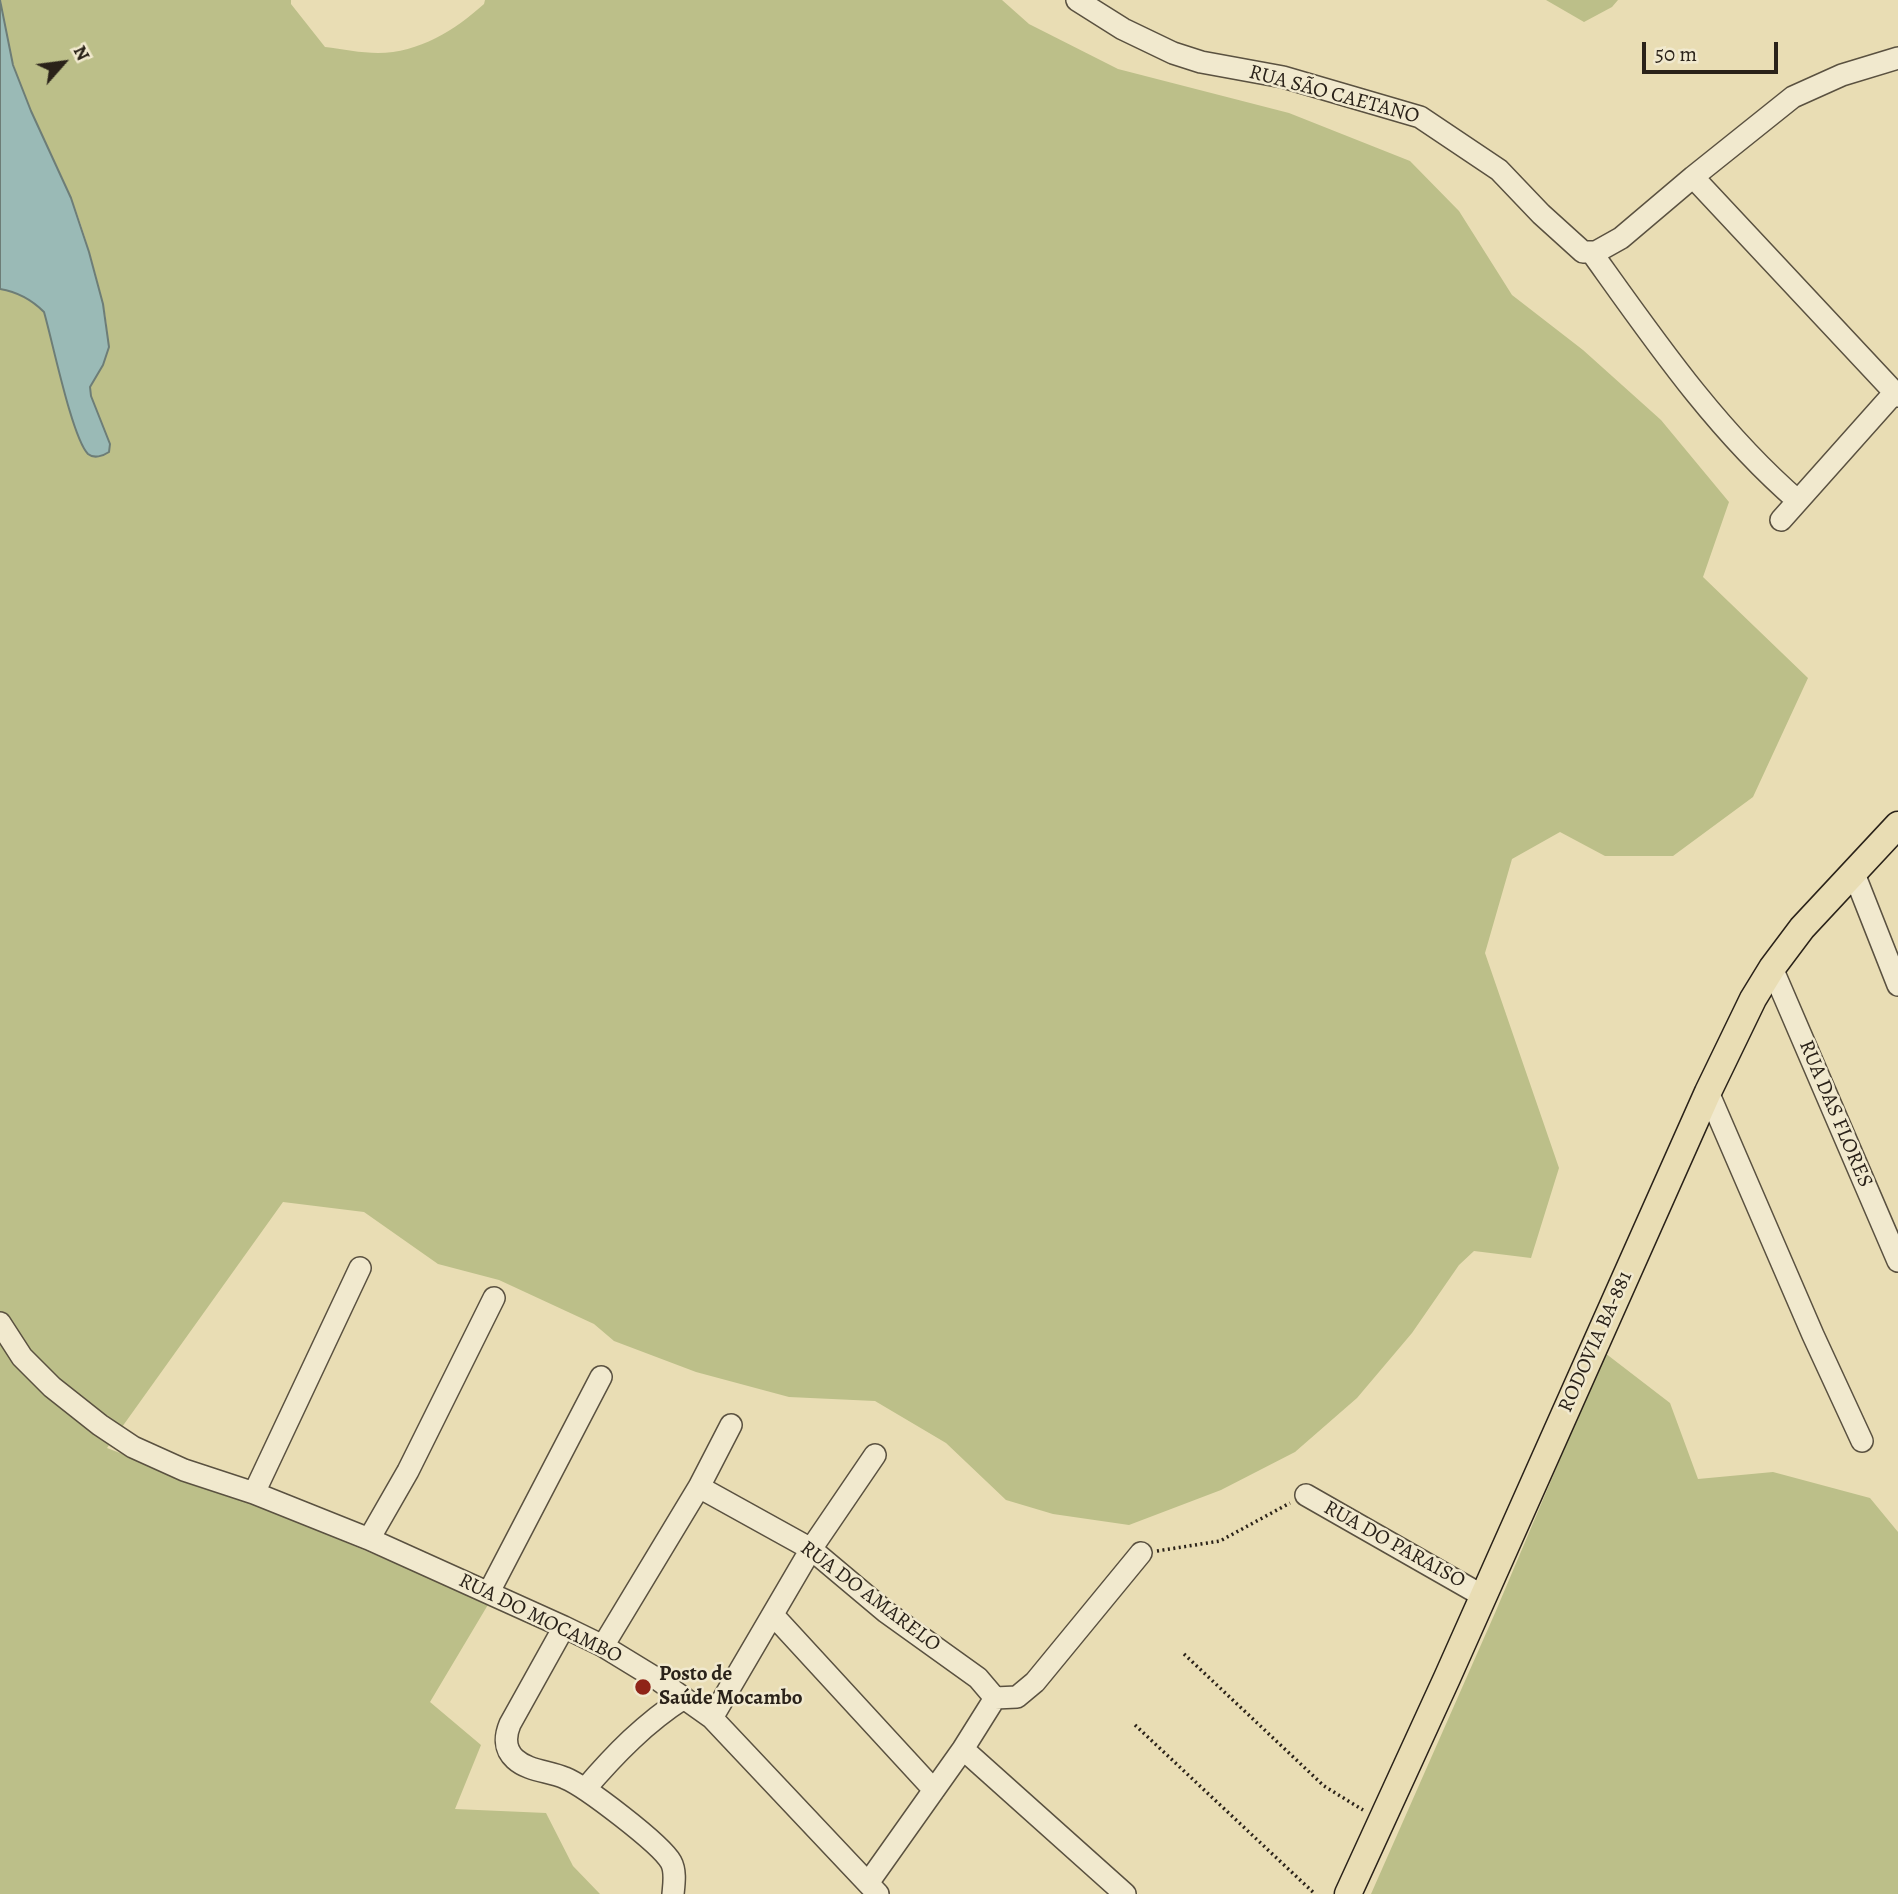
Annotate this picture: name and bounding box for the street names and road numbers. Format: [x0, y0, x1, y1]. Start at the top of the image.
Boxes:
street label: RUA SÃO CAETANO [1246, 60, 1422, 130]
street label: RUA DAS FLORES [1793, 1037, 1877, 1191]
street label: RODOVIA BA-881 [1554, 1268, 1638, 1416]
street label: RUA DO PARAISO [1319, 1496, 1469, 1594]
street label: RUA DO AMARELO [795, 1536, 945, 1658]
street label: RUA DO MOCAMBO [454, 1568, 626, 1670]

